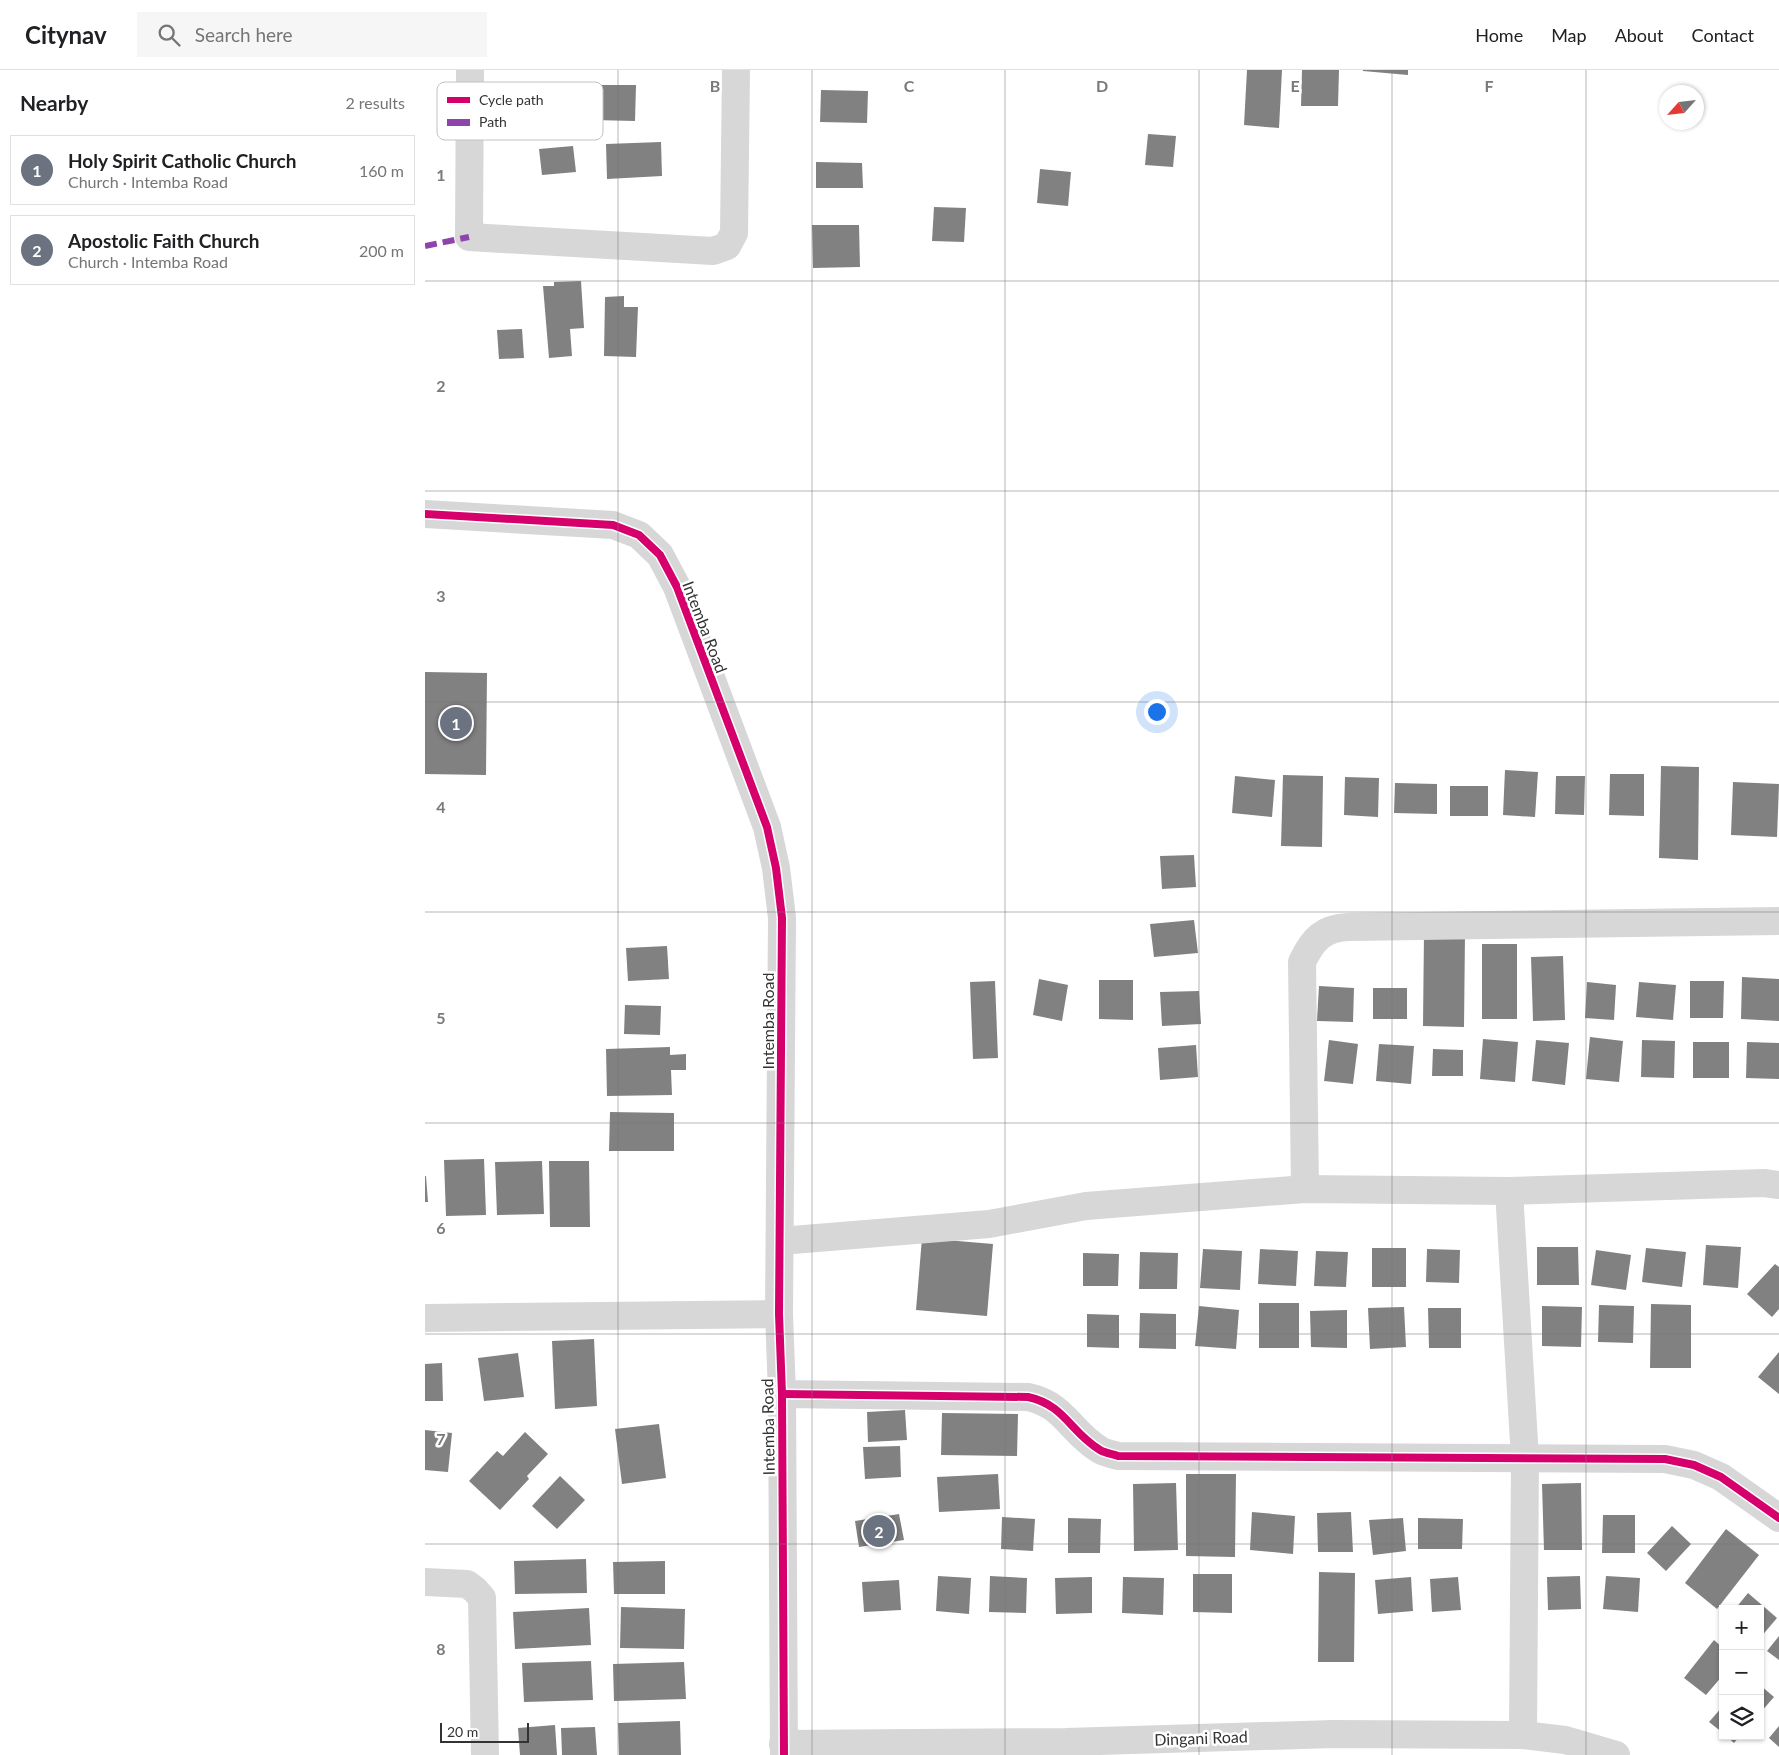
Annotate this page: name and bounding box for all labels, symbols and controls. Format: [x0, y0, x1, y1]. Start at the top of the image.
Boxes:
search box [137, 12, 487, 57]
text: Citynav [25, 20, 107, 49]
icon: search [155, 21, 183, 49]
text: Search here [195, 23, 293, 46]
text: Home [1475, 24, 1523, 46]
text: Map [1551, 24, 1587, 46]
text: About [1615, 24, 1664, 46]
text: Contact [1692, 24, 1754, 46]
text: B [710, 76, 720, 95]
text: C [904, 76, 915, 95]
text: D [1096, 76, 1108, 95]
text: E [1290, 76, 1300, 95]
text: F [1484, 76, 1494, 95]
legend [437, 82, 603, 140]
north arrow [1659, 85, 1704, 130]
text: Nearby [20, 90, 88, 115]
text: Cycle path [479, 91, 544, 108]
text: 2 results [345, 93, 405, 112]
text: Path [479, 113, 507, 130]
text: Holy Spirit Catholic Church [68, 149, 296, 172]
text: 1 [32, 161, 42, 180]
text: 160 m [359, 161, 404, 180]
text: 1 [436, 165, 446, 184]
text: Church · Intemba Road [68, 172, 228, 191]
text: Apostolic Faith Church [68, 229, 260, 252]
text: 2 [32, 241, 42, 260]
text: 200 m [359, 241, 404, 260]
text: Church · Intemba Road [68, 252, 228, 271]
text: 2 [436, 376, 446, 395]
street label: Intemba Road [679, 578, 732, 675]
text: 3 [436, 586, 446, 605]
your location [1144, 699, 1170, 725]
pin: 1 [440, 704, 472, 742]
text: 4 [436, 797, 446, 816]
street label: Intemba Road [758, 973, 777, 1069]
text: 5 [436, 1008, 446, 1027]
text: 6 [436, 1218, 446, 1237]
street label: Intemba Road [757, 1378, 778, 1476]
text: 7 [436, 1429, 446, 1448]
pin: 2 [863, 1512, 895, 1550]
map controls [1719, 1605, 1764, 1740]
button: + [1719, 1605, 1764, 1650]
text: 8 [436, 1639, 446, 1658]
button: − [1719, 1650, 1764, 1695]
button: layers [1719, 1695, 1764, 1740]
scale bar [440, 1720, 529, 1743]
text: 20 m [447, 1723, 478, 1740]
street label: Dingani Road [1154, 1726, 1248, 1749]

